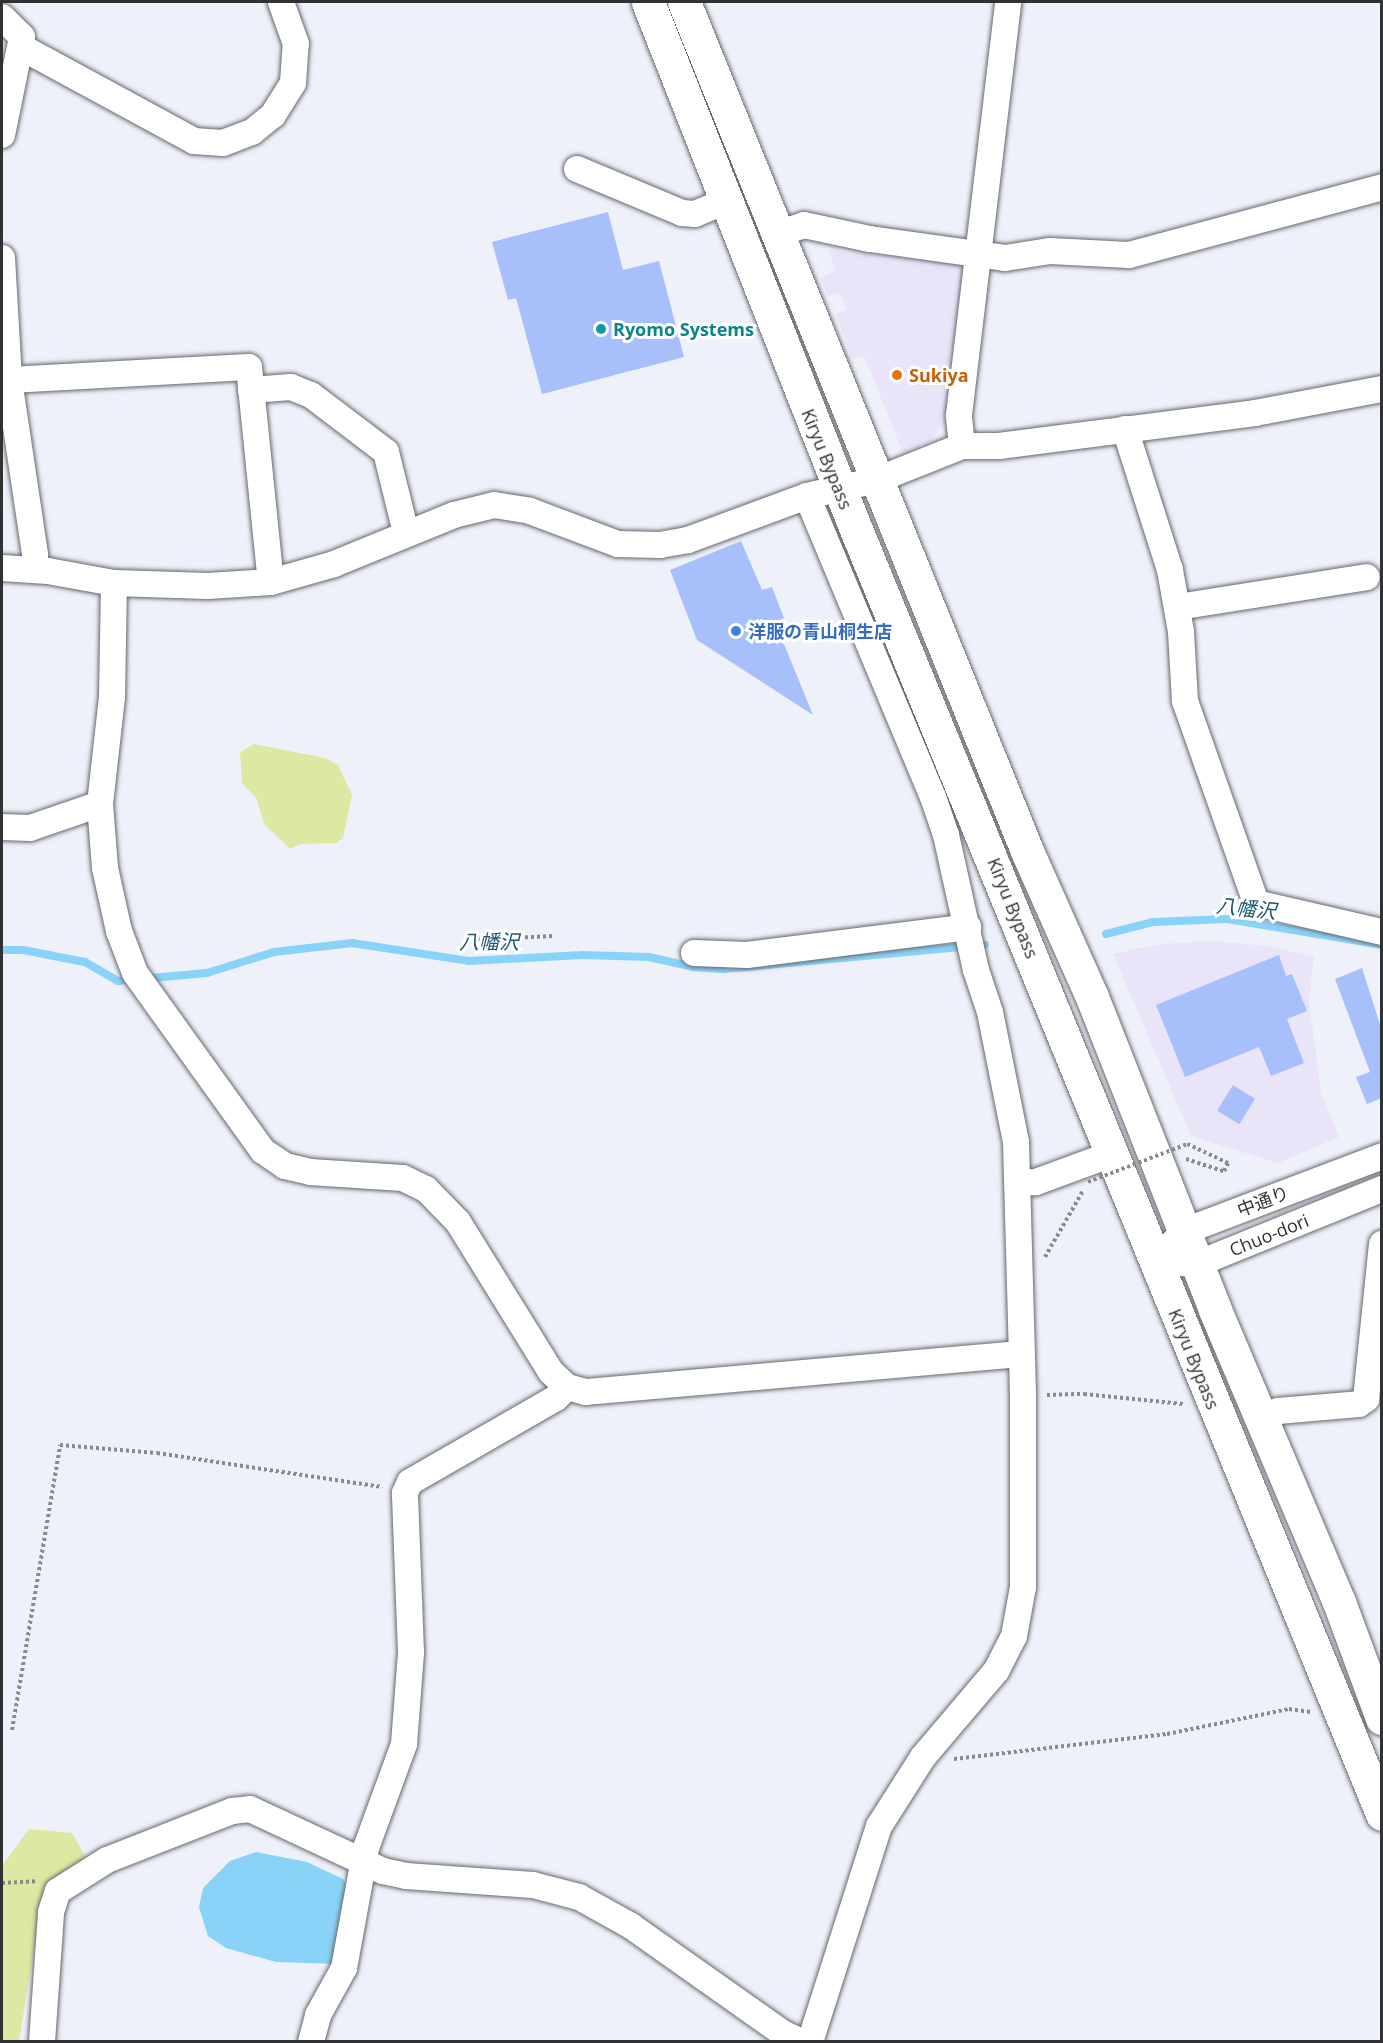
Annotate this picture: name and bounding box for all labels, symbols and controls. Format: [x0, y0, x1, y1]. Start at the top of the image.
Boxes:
place label: Ryomo Systems [613, 318, 754, 340]
marker: Ryomo Systems [594, 322, 608, 336]
place label: Sukiya [909, 364, 969, 386]
marker: Sukiya [890, 368, 904, 382]
street label: Kiryu Bypass [797, 406, 857, 512]
place label: 洋服の青山桐生店 [748, 620, 892, 642]
marker: 洋服の青山桐生店 [729, 624, 743, 638]
street label: Kiryu Bypass [983, 855, 1043, 961]
water label: 八幡沢 [1215, 893, 1277, 923]
water label: 八幡沢 [459, 929, 519, 953]
street label: 中通り [1234, 1181, 1292, 1221]
street label: Chuo-dori [1226, 1209, 1312, 1261]
street label: Kiryu Bypass [1164, 1306, 1224, 1412]

